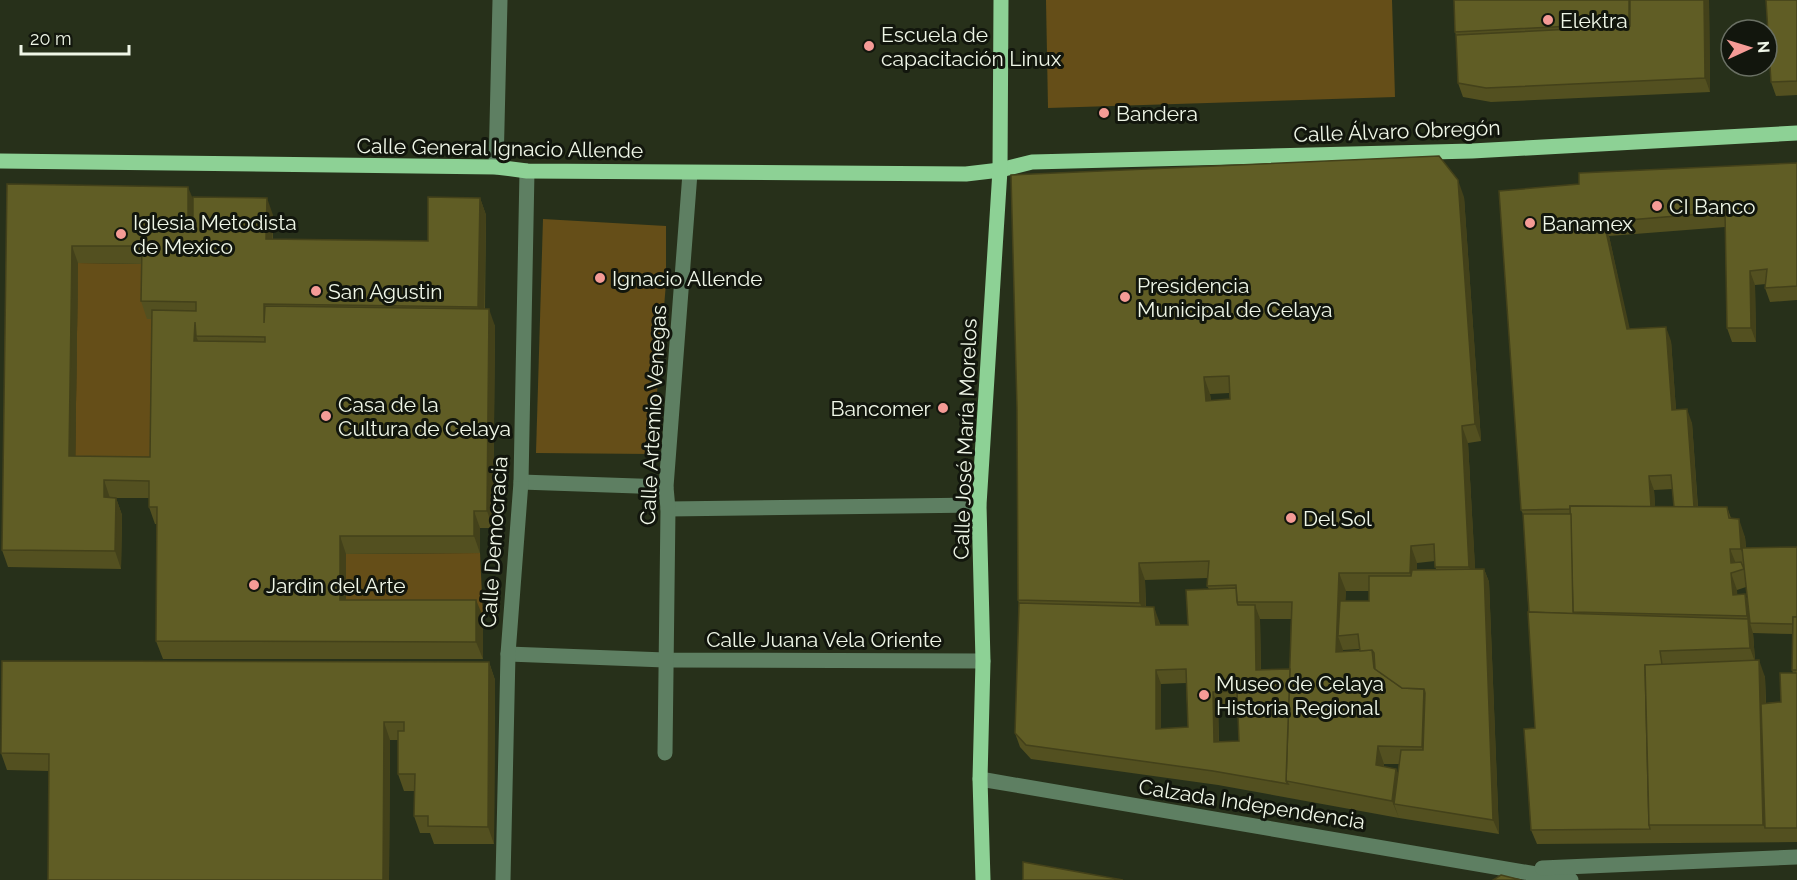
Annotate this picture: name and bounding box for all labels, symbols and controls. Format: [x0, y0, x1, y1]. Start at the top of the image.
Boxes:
place label: Elektra [1560, 8, 1628, 33]
marker: Elektra [1541, 13, 1555, 27]
scale bar [21, 18, 129, 56]
north arrow [1719, 18, 1779, 78]
place label: Escuela de capacitación Linux [881, 22, 1062, 71]
text: 20 m [30, 28, 72, 49]
marker: Escuela de capacitación Linux [862, 39, 876, 53]
text: N [1754, 40, 1773, 54]
place label: Bandera [1116, 101, 1198, 126]
marker: Bandera [1097, 106, 1111, 120]
street label: Calle Álvaro Obregón [1293, 115, 1501, 147]
street label: Calle General Ignacio Allende [356, 133, 644, 163]
place label: CI Banco [1669, 194, 1756, 219]
marker: CI Banco [1650, 199, 1664, 213]
place label: Iglesia Metodista de Mexico [133, 210, 297, 259]
place label: Banamex [1542, 211, 1633, 236]
marker: Banamex [1523, 216, 1537, 230]
marker: Iglesia Metodista de Mexico [114, 227, 128, 241]
place label: Ignacio Allende [612, 266, 763, 291]
marker: Ignacio Allende [593, 271, 607, 285]
place label: Presidencia Municipal de Celaya [1137, 273, 1333, 322]
place label: San Agustin [328, 279, 442, 304]
marker: San Agustin [309, 284, 323, 298]
marker: Presidencia Municipal de Celaya [1118, 290, 1132, 304]
street label: Calle Artemio Venegas [635, 304, 671, 526]
street label: Calle José María Morelos [948, 318, 982, 560]
place label: Casa de la Cultura de Celaya [338, 392, 511, 441]
place label: Bancomer [830, 396, 932, 421]
marker: Bancomer [936, 401, 950, 415]
marker: Casa de la Cultura de Celaya [319, 409, 333, 423]
street label: Calle Democracia [476, 455, 512, 629]
place label: Del Sol [1303, 506, 1372, 531]
marker: Del Sol [1284, 511, 1298, 525]
place label: Jardin del Arte [266, 573, 406, 598]
marker: Jardin del Arte [247, 578, 261, 592]
street label: Calle Juana Vela Oriente [706, 627, 942, 652]
place label: Museo de Celaya Historia Regional [1216, 671, 1384, 720]
marker: Museo de Celaya Historia Regional [1197, 688, 1211, 702]
street label: Calzada Independencia [1137, 774, 1367, 834]

